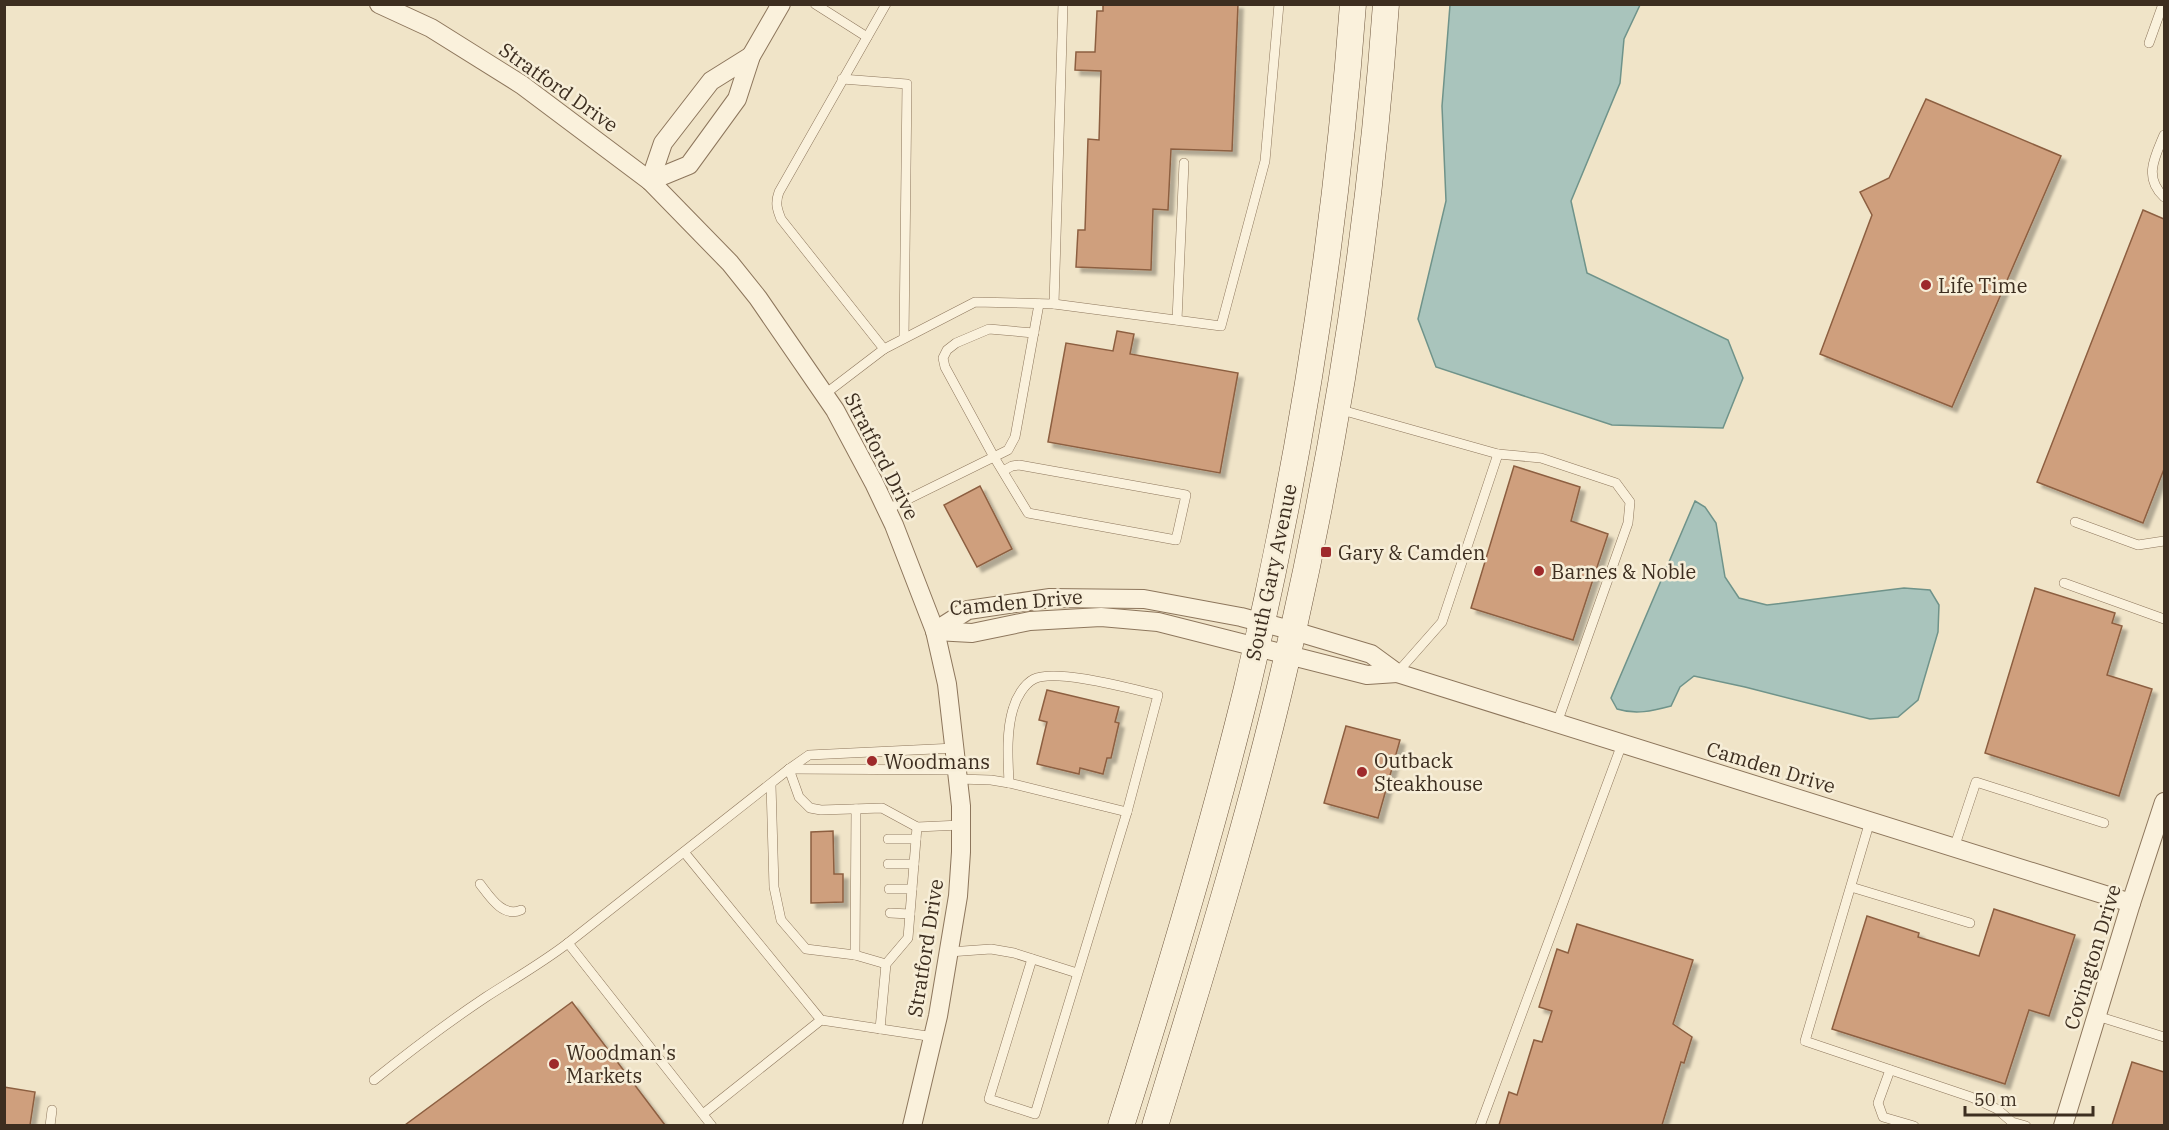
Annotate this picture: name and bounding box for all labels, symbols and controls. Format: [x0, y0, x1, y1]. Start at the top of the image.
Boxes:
street label: Stratford Drive [494, 36, 624, 138]
place label: Life Time [1938, 272, 2027, 299]
marker: Life Time [1919, 278, 1933, 292]
street label: Stratford Drive [838, 388, 926, 524]
street label: South Gary Avenue [1239, 481, 1303, 663]
place label: Gary & Camden [1338, 539, 1486, 566]
marker: Gary & Camden [1319, 545, 1333, 559]
place label: Barnes & Noble [1551, 558, 1696, 585]
marker: Barnes & Noble [1532, 564, 1546, 578]
street label: Camden Drive [948, 583, 1084, 621]
street label: Camden Drive [1703, 735, 1839, 799]
place label: Outback Steakhouse [1374, 747, 1483, 797]
place label: Woodmans [884, 748, 990, 775]
marker: Woodmans [865, 754, 879, 768]
marker: Outback Steakhouse [1355, 765, 1369, 779]
street label: Stratford Drive [901, 877, 949, 1019]
street label: Covington Drive [2057, 881, 2127, 1033]
place label: Woodman's Markets [566, 1039, 676, 1089]
marker: Woodman's Markets [547, 1057, 561, 1071]
scale bar [1965, 1079, 2092, 1117]
text: 50 m [1974, 1088, 2017, 1111]

